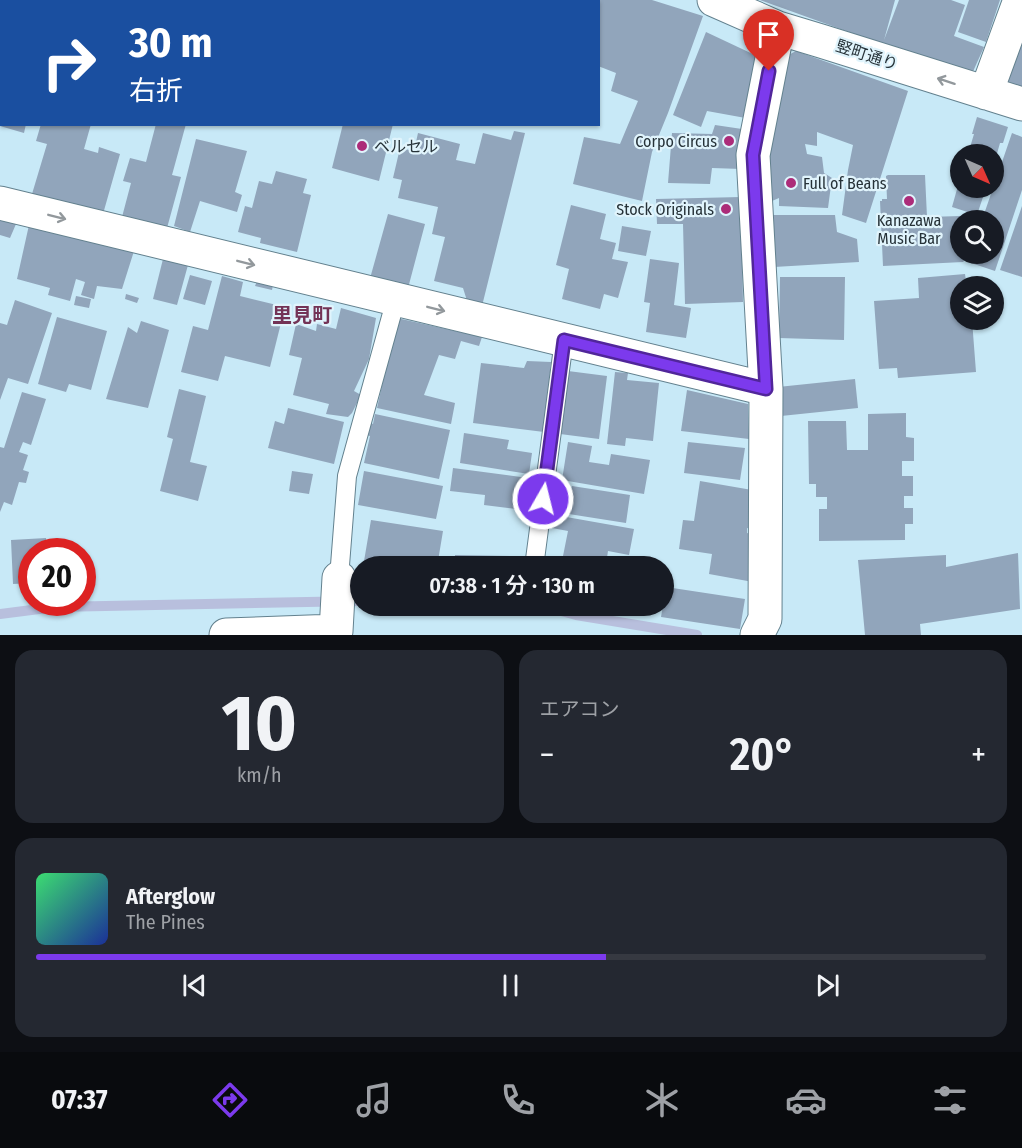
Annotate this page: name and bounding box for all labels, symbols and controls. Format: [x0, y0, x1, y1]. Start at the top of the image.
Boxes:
pin [743, 9, 794, 71]
text: 30 m [129, 18, 213, 68]
icon: arrive [752, 18, 785, 51]
icon: right [30, 24, 108, 102]
street label: 竪町通り [834, 36, 900, 74]
text: 右折 [129, 75, 183, 107]
one-way arrow [937, 75, 956, 86]
place label: Corpo Circus [635, 132, 717, 151]
marker: Corpo Circus [722, 134, 736, 148]
place label: ベルセル [374, 137, 438, 156]
marker: ベルセル [355, 139, 369, 153]
north arrow [950, 144, 1004, 198]
map controls [950, 144, 1004, 330]
place label: Full of Beans [803, 174, 887, 193]
marker: Full of Beans [784, 176, 798, 190]
marker: Kanazawa Music Bar [902, 194, 916, 208]
place label: Stock Originals [616, 200, 714, 219]
marker: Stock Originals [719, 202, 733, 216]
button: search [950, 210, 1004, 264]
one-way arrow [47, 211, 66, 223]
place label: Kanazawa Music Bar [877, 211, 941, 248]
one-way arrow [237, 257, 256, 269]
button: layers [950, 276, 1004, 330]
district label: 里見町 [272, 303, 332, 327]
one-way arrow [426, 303, 445, 315]
position arrow [511, 467, 575, 531]
speed limit sign: 20 [18, 538, 96, 616]
text: 07:38 · 1 分 · 130 m [429, 572, 595, 599]
text: 10 [221, 677, 297, 771]
text: エアコン [540, 697, 620, 721]
text: 20° [730, 728, 796, 782]
text: − [540, 735, 554, 775]
text: + [971, 735, 986, 775]
text: km/h [237, 763, 282, 787]
text: Afterglow [126, 883, 215, 910]
text: The Pines [126, 910, 205, 934]
icon: previous [178, 969, 211, 1002]
icon: pause [494, 969, 527, 1002]
icon: next [811, 969, 844, 1002]
icon: directions [209, 1079, 251, 1121]
icon: music [353, 1079, 395, 1121]
icon: phone [497, 1079, 539, 1121]
icon: climate [641, 1079, 683, 1121]
icon: car [785, 1079, 827, 1121]
icon: filters [929, 1079, 971, 1121]
text: 07:37 [51, 1084, 107, 1116]

